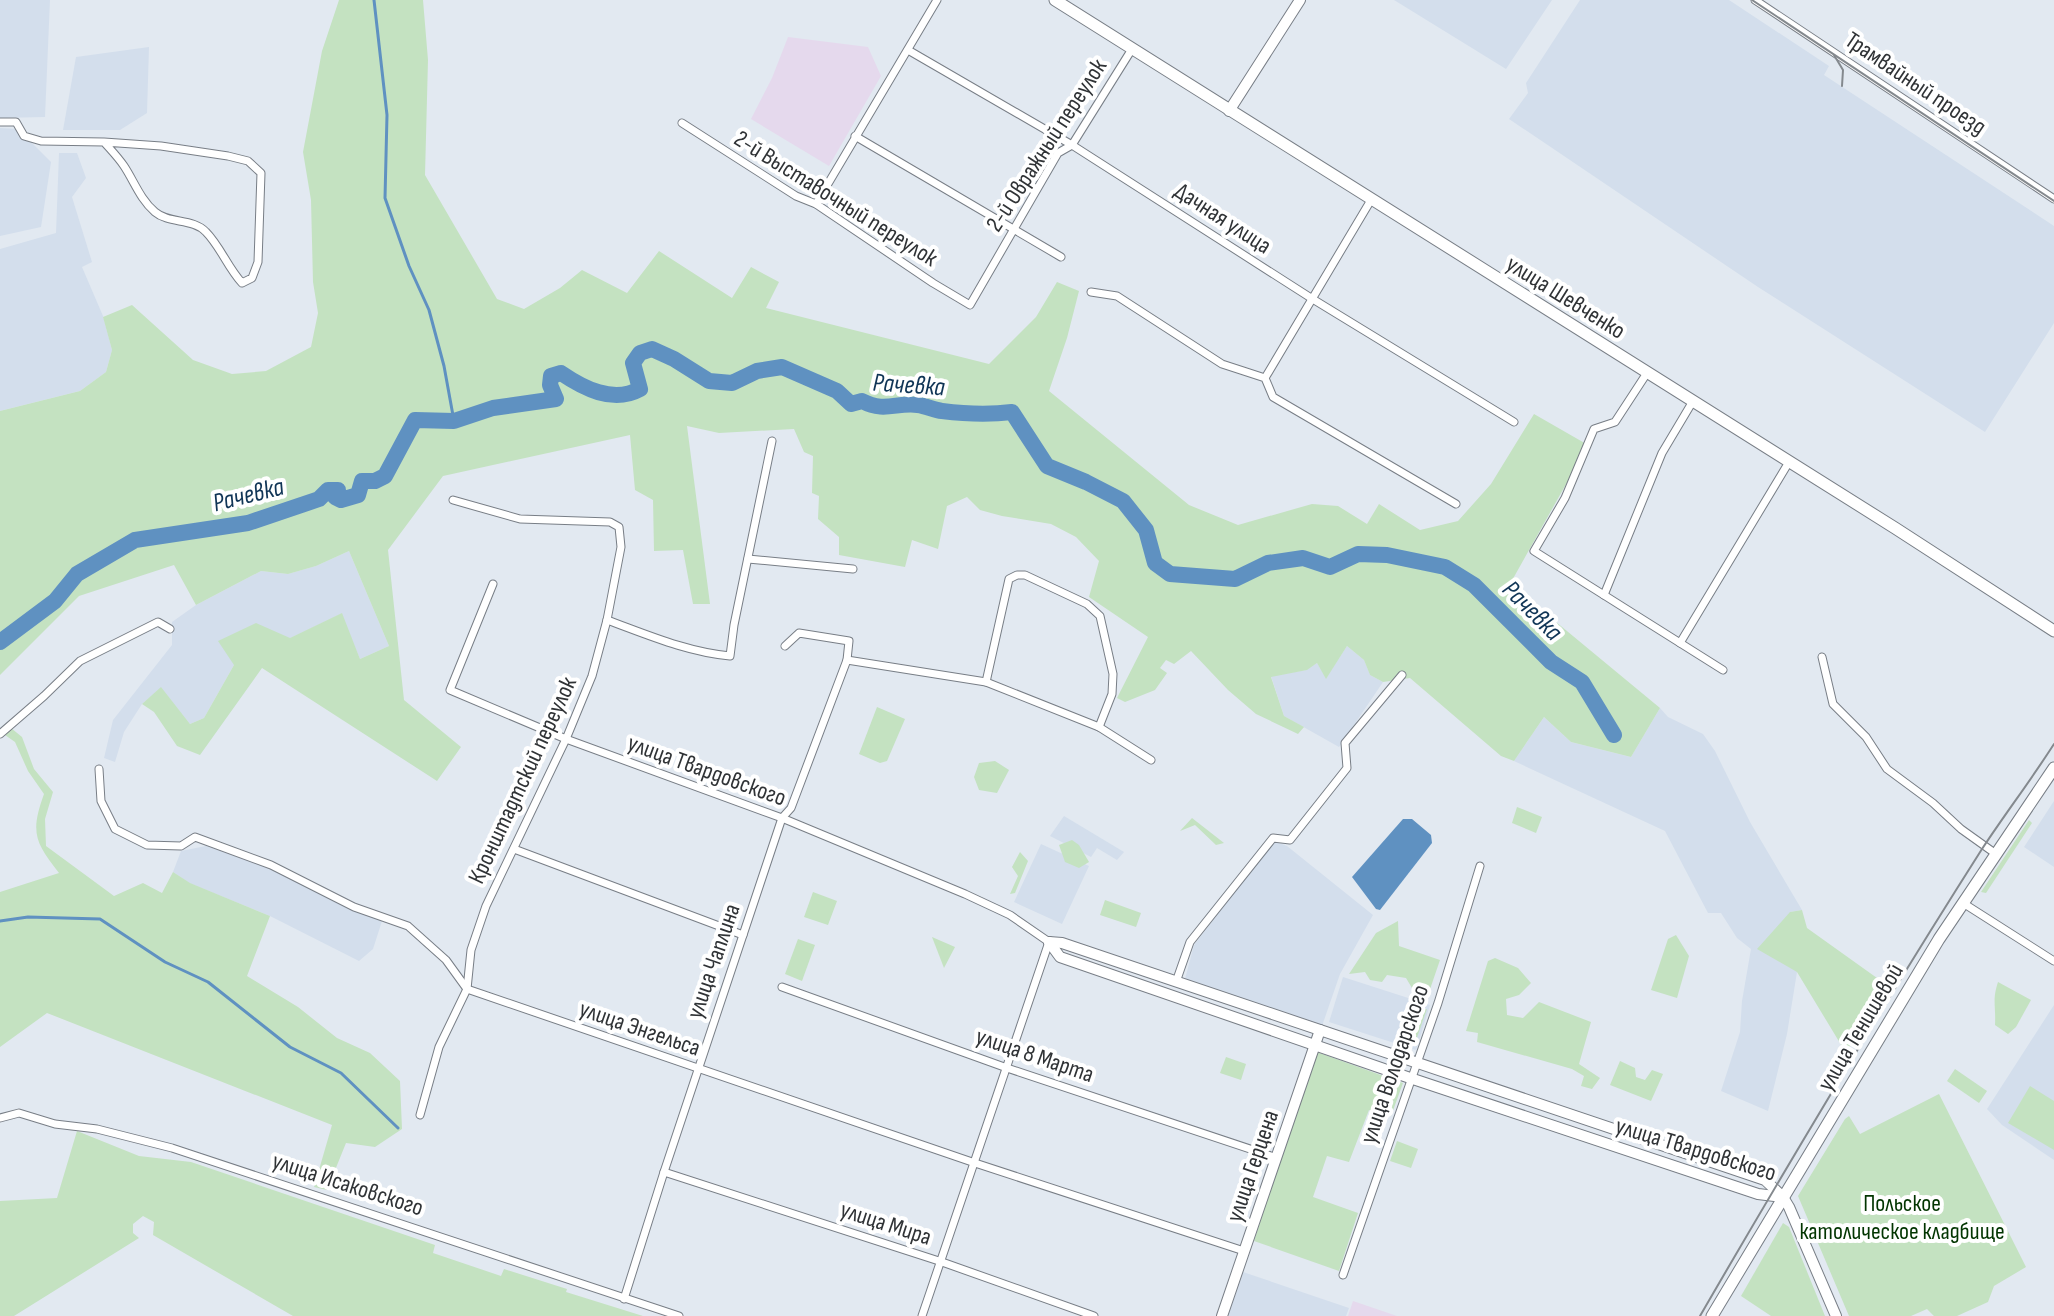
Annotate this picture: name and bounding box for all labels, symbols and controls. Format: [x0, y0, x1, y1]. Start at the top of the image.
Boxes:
street label: Трамвайный проезд [1840, 26, 1992, 141]
street label: 2-й Овражный переулок [980, 53, 1114, 237]
street label: 2-й Выставочный переулок [729, 124, 944, 273]
street label: Дачная улица [1169, 176, 1277, 260]
street label: улица Шевченко [1501, 249, 1631, 345]
water label: Рачевка [872, 368, 946, 404]
water label: Рачевка [210, 472, 288, 519]
water label: Рачевка [1495, 575, 1569, 648]
street label: Кронштадтский переулок [462, 672, 583, 888]
street label: улица Твардовского [624, 728, 790, 813]
street label: улица Чаплина [680, 900, 747, 1022]
street label: улица Тенишевой [1811, 958, 1910, 1096]
street label: улица Володарского [1354, 981, 1435, 1147]
street label: улица Энгельса [575, 994, 704, 1063]
street label: улица 8 Марта [972, 1022, 1098, 1089]
street label: улица Герцена [1220, 1106, 1285, 1226]
street label: улица Твардовского [1612, 1111, 1780, 1188]
street label: улица Исаковского [269, 1146, 427, 1223]
park label: Польское католическое кладбище [1799, 1189, 2005, 1246]
street label: улица Мира [837, 1195, 935, 1252]

